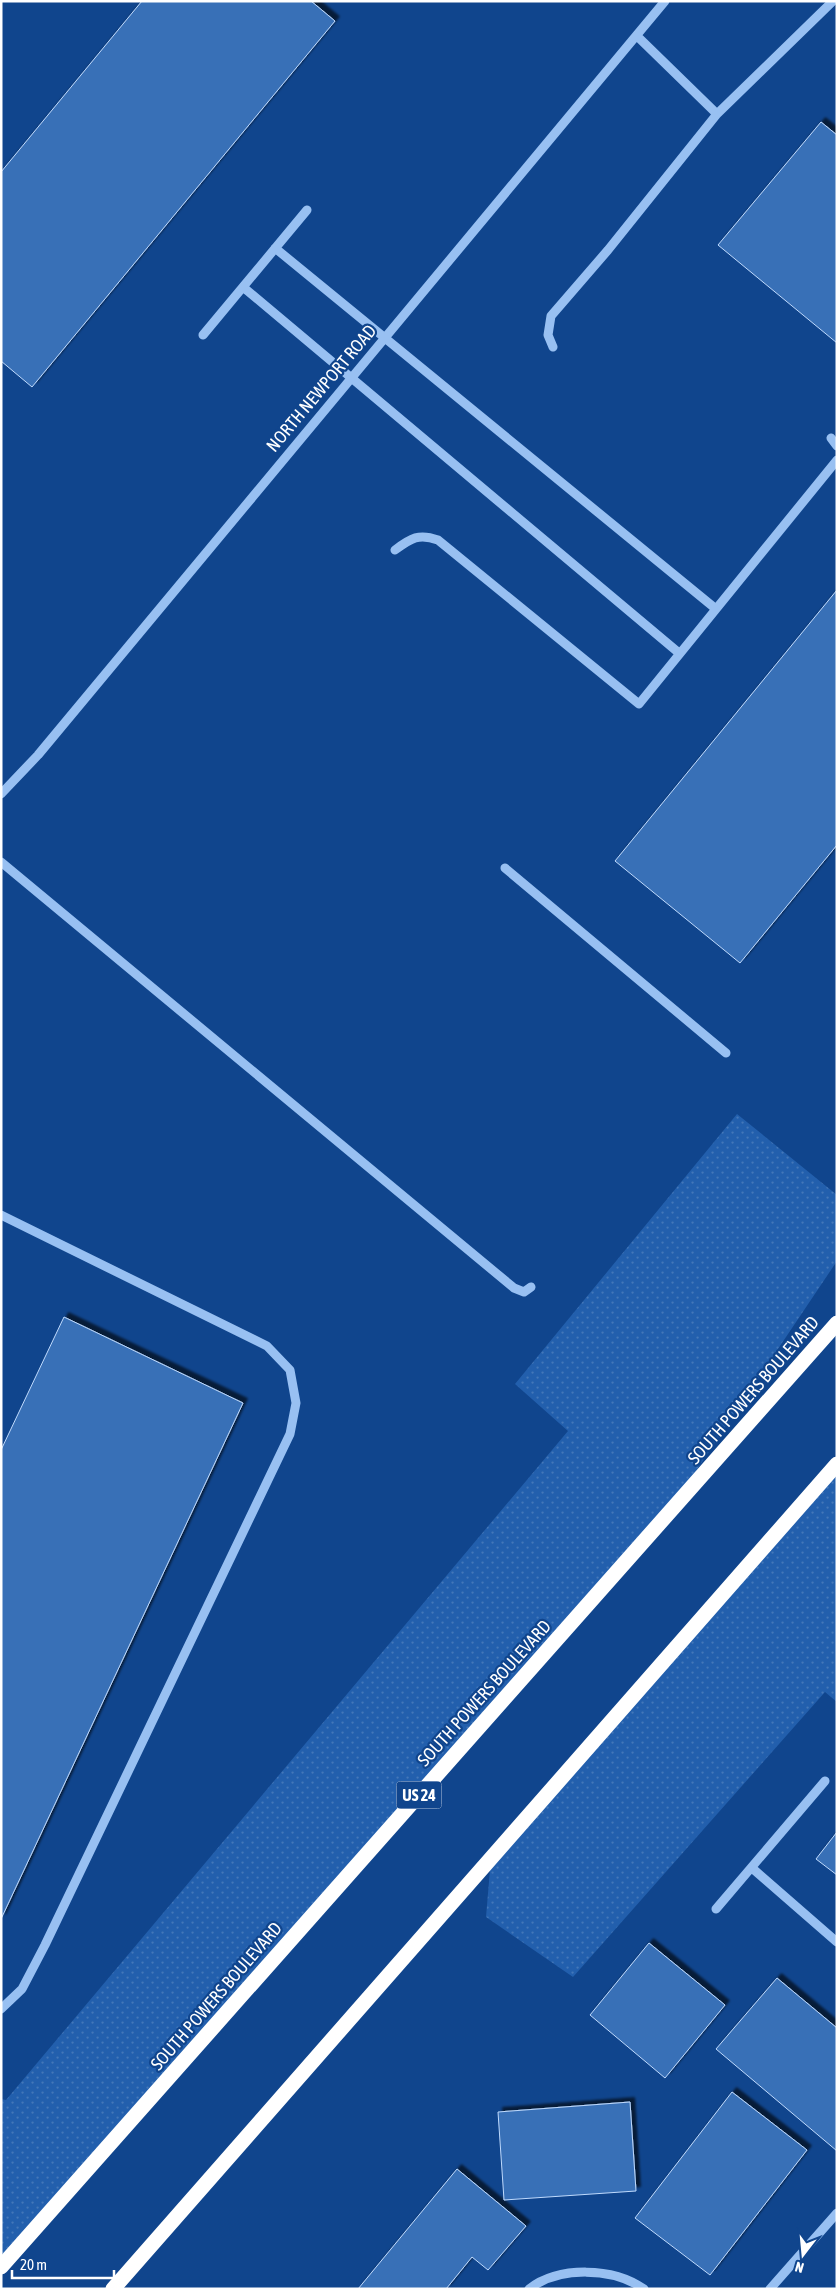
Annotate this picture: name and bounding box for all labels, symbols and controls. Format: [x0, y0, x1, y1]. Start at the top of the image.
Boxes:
street label: NORTH NEWPORT ROAD [262, 320, 380, 456]
street label: SOUTH POWERS BOULEVARD [683, 1312, 823, 1468]
street label: SOUTH POWERS BOULEVARD [413, 1616, 555, 1770]
road number: US 24 [396, 1782, 442, 1808]
street label: SOUTH POWERS BOULEVARD [146, 1918, 286, 2074]
north arrow [778, 2230, 828, 2280]
scale bar [12, 2248, 115, 2280]
text: 20 m [20, 2256, 47, 2273]
text: N [793, 2259, 806, 2276]

